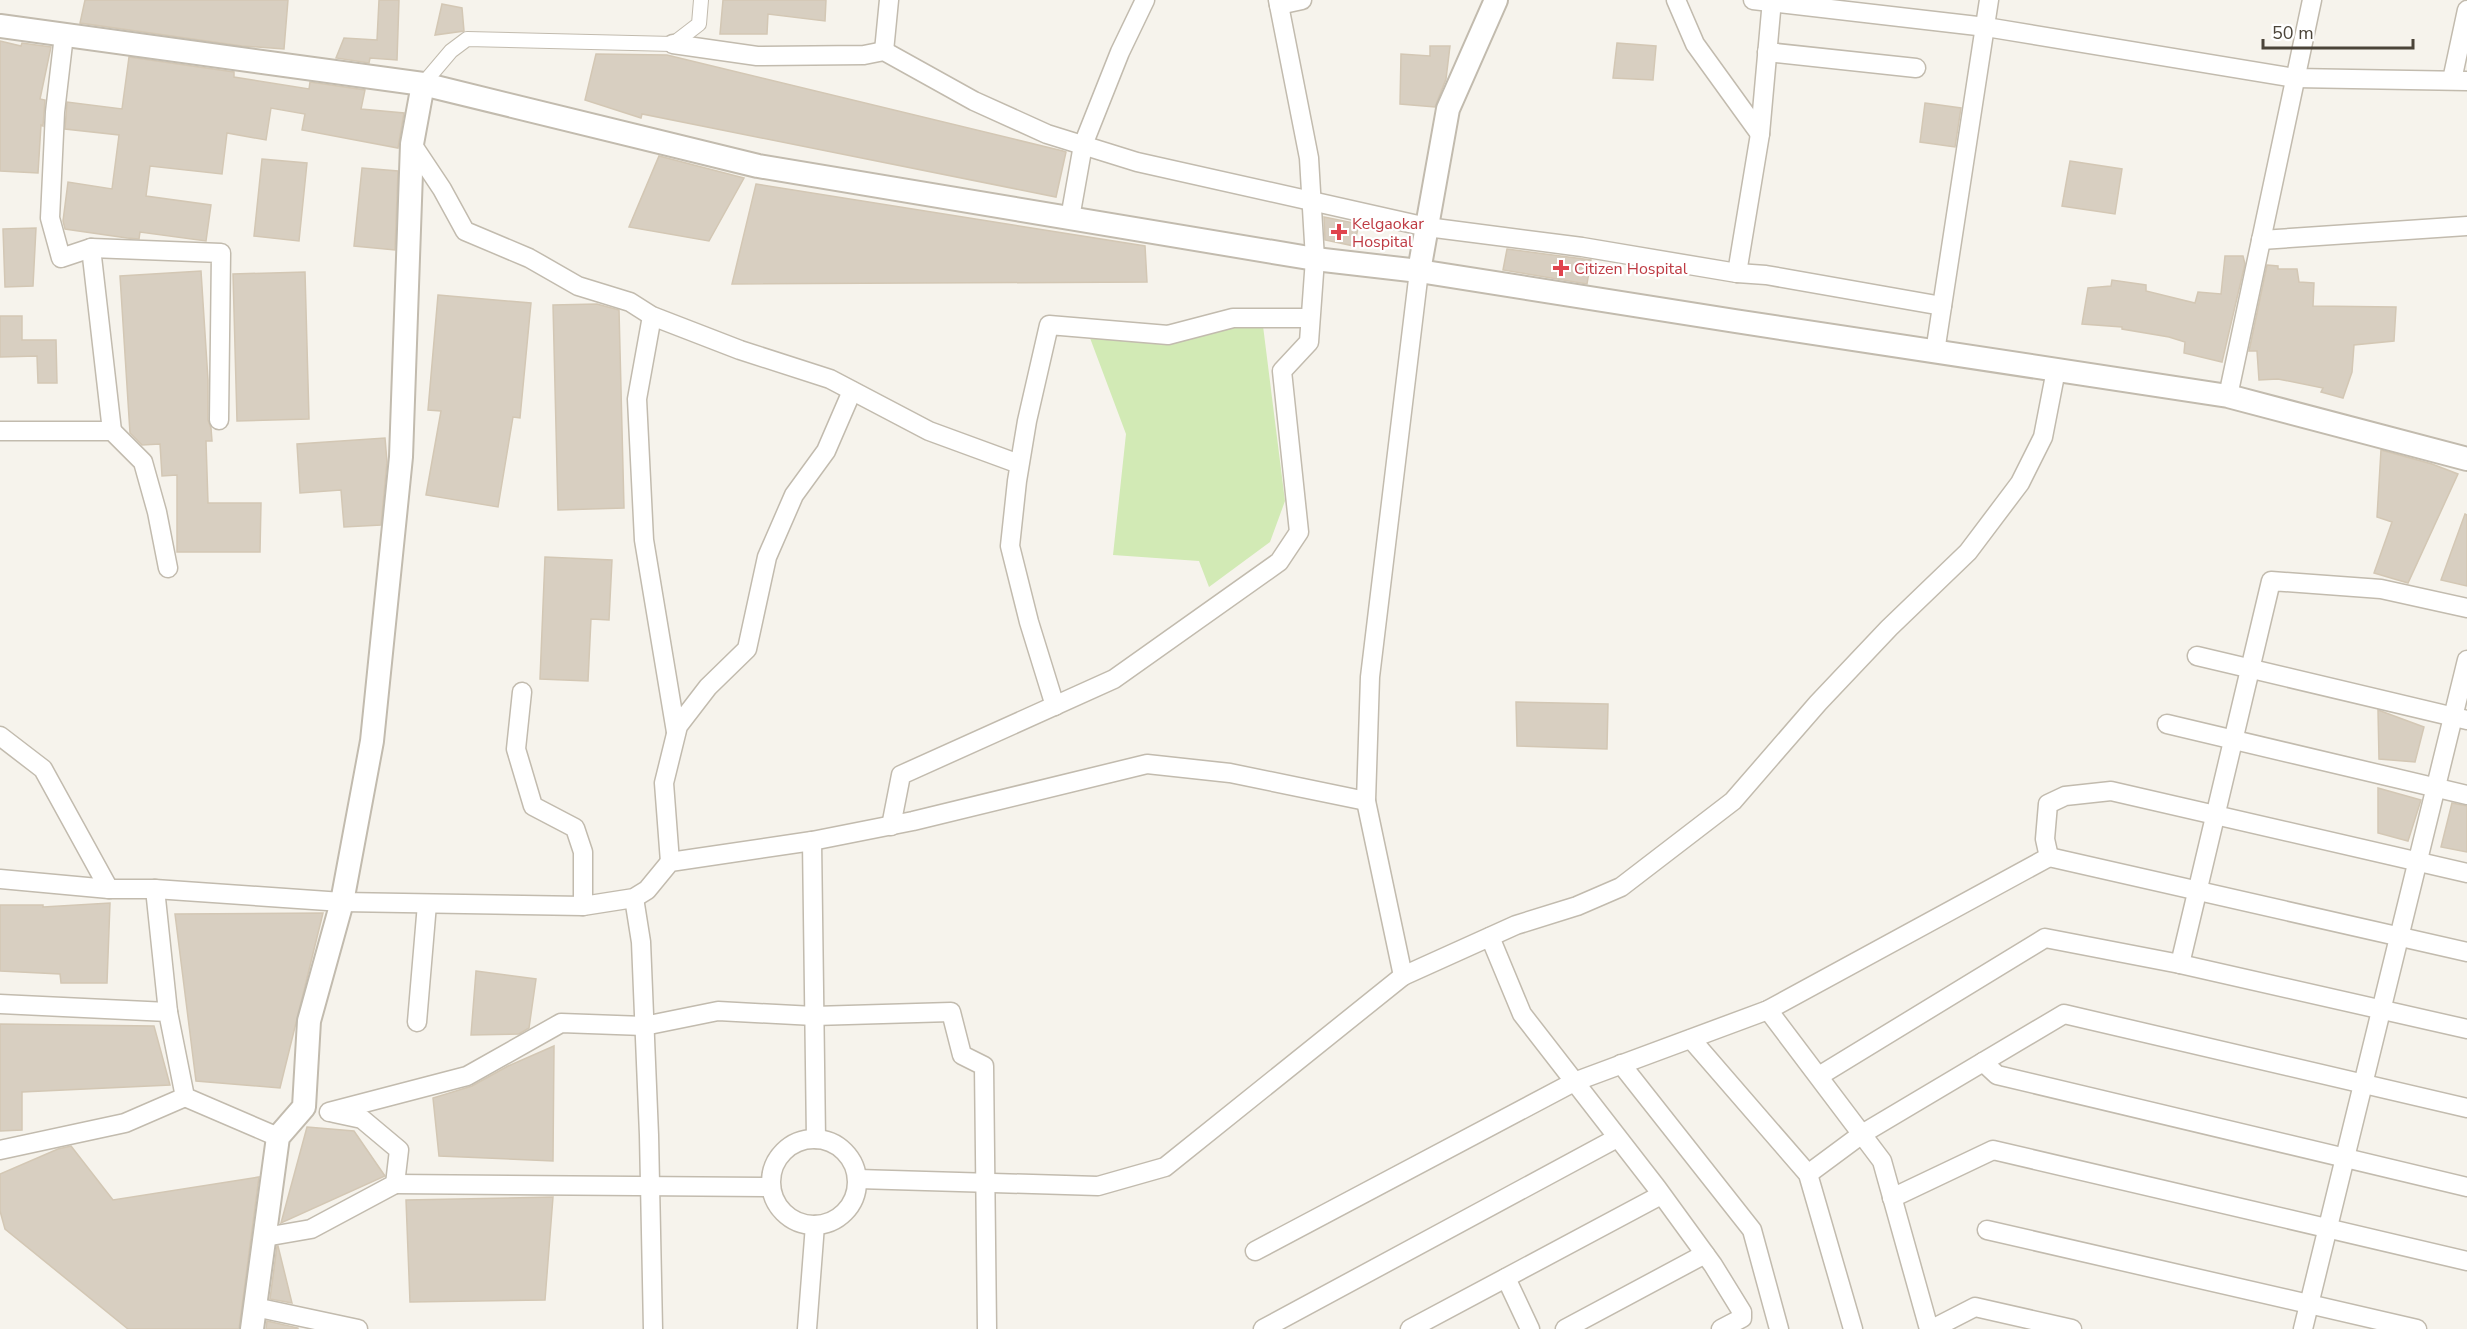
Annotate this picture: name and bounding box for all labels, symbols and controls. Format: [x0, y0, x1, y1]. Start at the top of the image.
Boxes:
scale bar [2263, 12, 2413, 50]
text: 50 m [2272, 21, 2314, 45]
place label: Kelgaokar Hospital [1352, 213, 1424, 253]
marker: Kelgaokar Hospital [1330, 223, 1348, 241]
place label: Citizen Hospital [1574, 258, 1688, 280]
marker: Citizen Hospital [1552, 259, 1570, 277]

